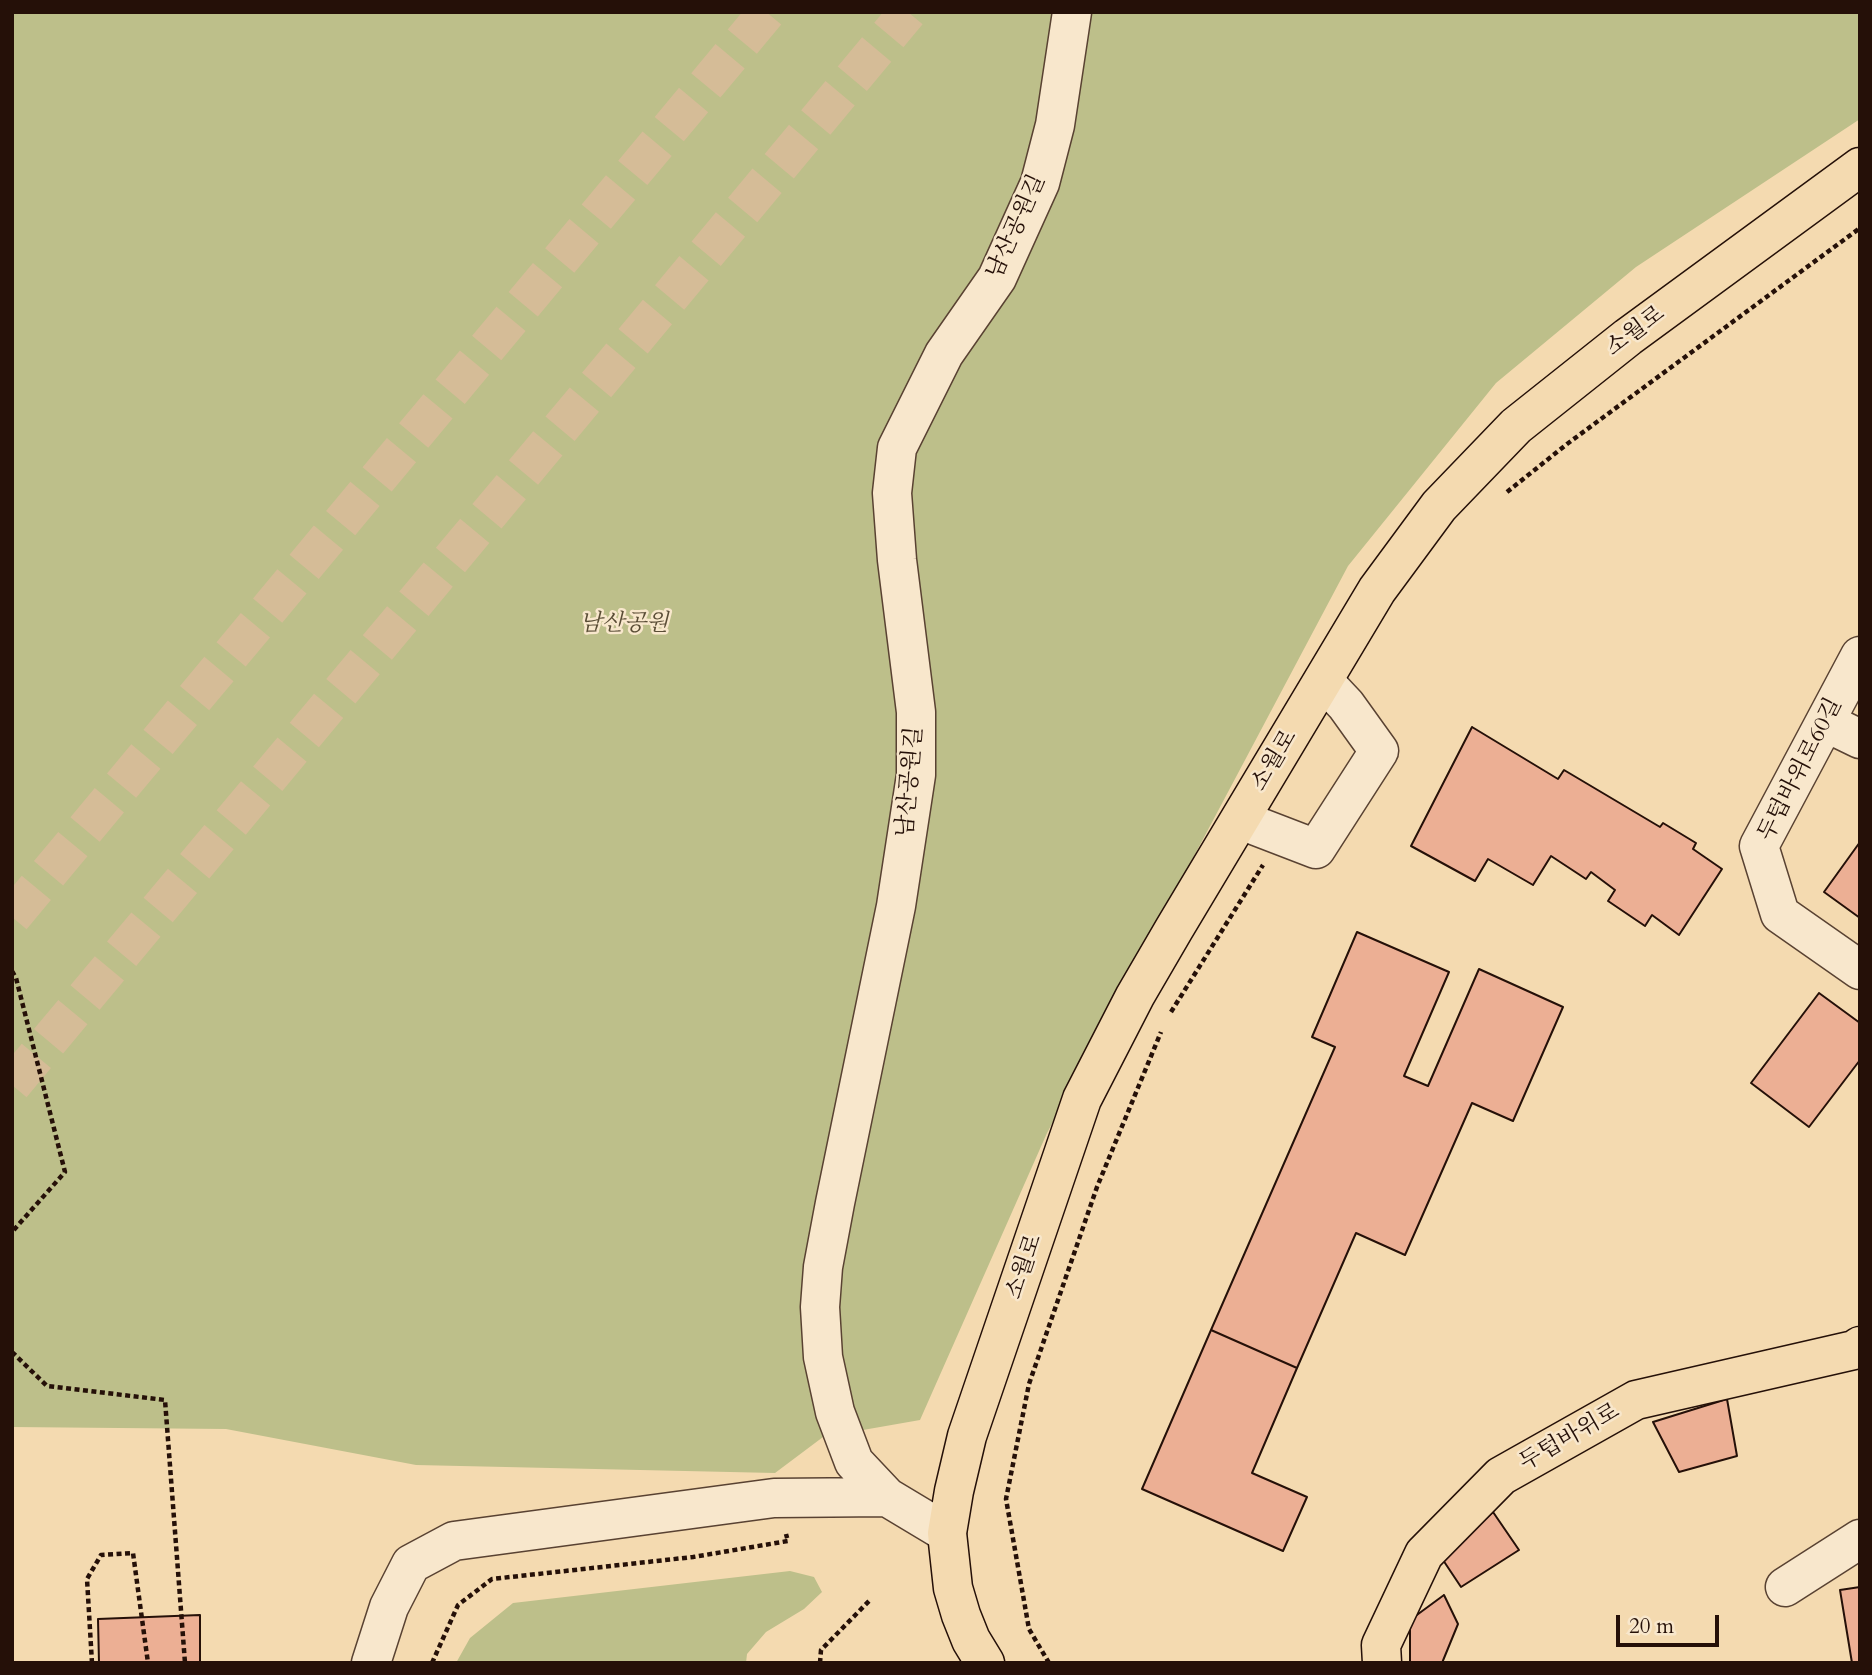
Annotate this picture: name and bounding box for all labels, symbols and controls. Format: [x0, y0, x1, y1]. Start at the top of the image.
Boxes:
street label: 남산공원길 [982, 171, 1052, 283]
street label: 소월로 [1601, 301, 1671, 363]
park label: 남산공원 [580, 611, 668, 639]
street label: 두텁바위로60길 [1753, 694, 1849, 846]
street label: 남산공원길 [892, 725, 930, 839]
street label: 소월로 [1246, 725, 1304, 797]
street label: 소월로 [1001, 1231, 1049, 1303]
street label: 두텁바위로 [1515, 1398, 1625, 1478]
scale bar [1620, 1602, 1723, 1646]
text: 20 m [1629, 1612, 1674, 1641]

